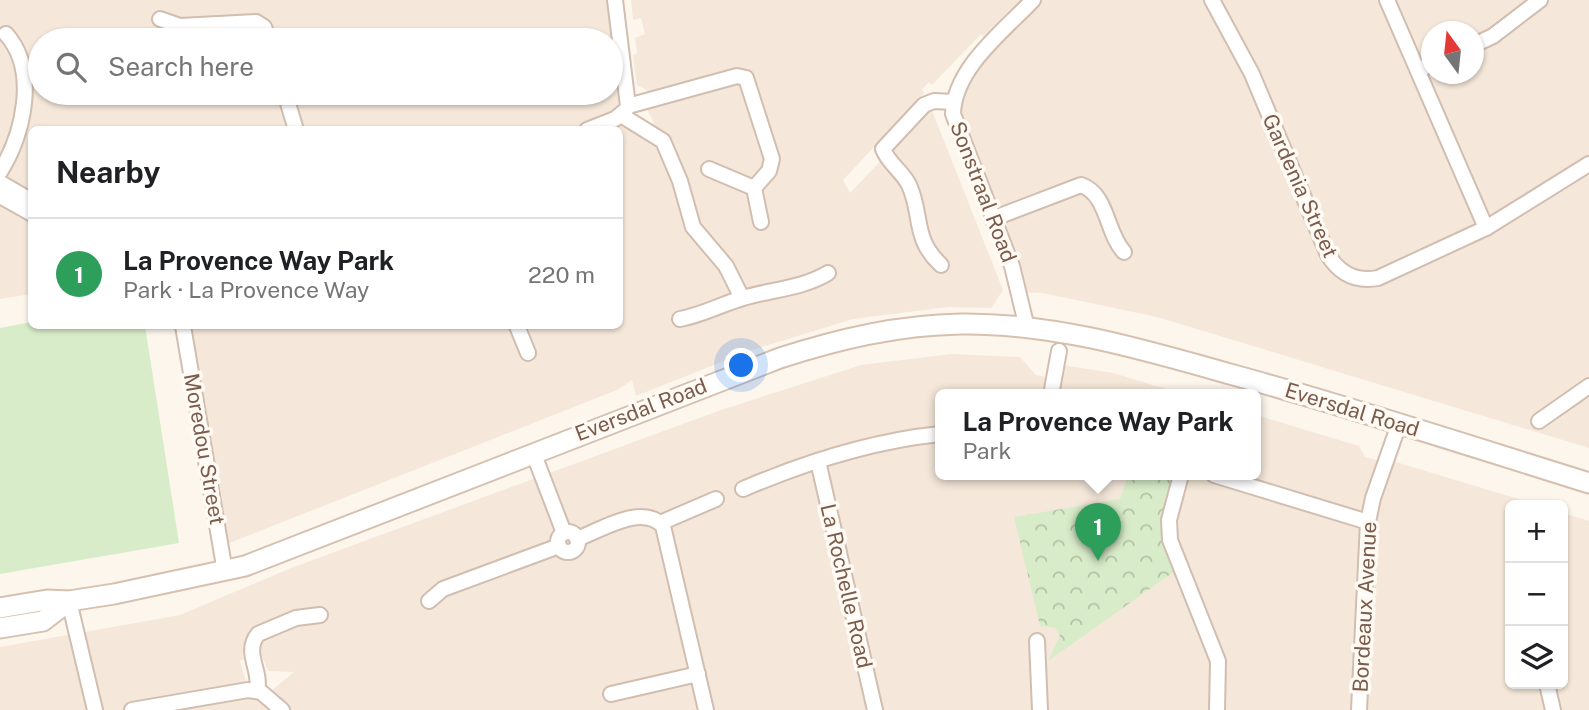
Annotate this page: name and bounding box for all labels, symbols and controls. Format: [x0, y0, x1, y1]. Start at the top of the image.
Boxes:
north arrow [1421, 21, 1484, 84]
search box [28, 28, 623, 105]
icon: search [52, 48, 90, 86]
text: Search here [108, 51, 254, 82]
street label: Gardenia Street [1258, 110, 1343, 262]
street label: Sonstraal Road [945, 118, 1022, 266]
text: Nearby [56, 154, 160, 190]
text: La Provence Way Park [123, 245, 394, 276]
text: 1 [74, 261, 84, 288]
text: 220 m [528, 261, 595, 288]
text: Park · La Provence Way [123, 276, 369, 303]
your location [724, 348, 758, 382]
street label: Moredou Street [179, 371, 230, 527]
street label: Eversdal Road [571, 373, 710, 446]
street label: Eversdal Road [1282, 377, 1422, 442]
popup [935, 389, 1261, 480]
text: La Provence Way Park [962, 406, 1234, 437]
text: Park [962, 437, 1011, 464]
map controls [1505, 500, 1568, 689]
button: + [1505, 500, 1568, 563]
street label: La Rochelle Road [815, 501, 878, 671]
pin: 1 [1075, 503, 1121, 561]
street label: Bordeaux Avenue [1348, 521, 1381, 693]
button: − [1505, 563, 1568, 626]
button: layers [1505, 626, 1568, 689]

